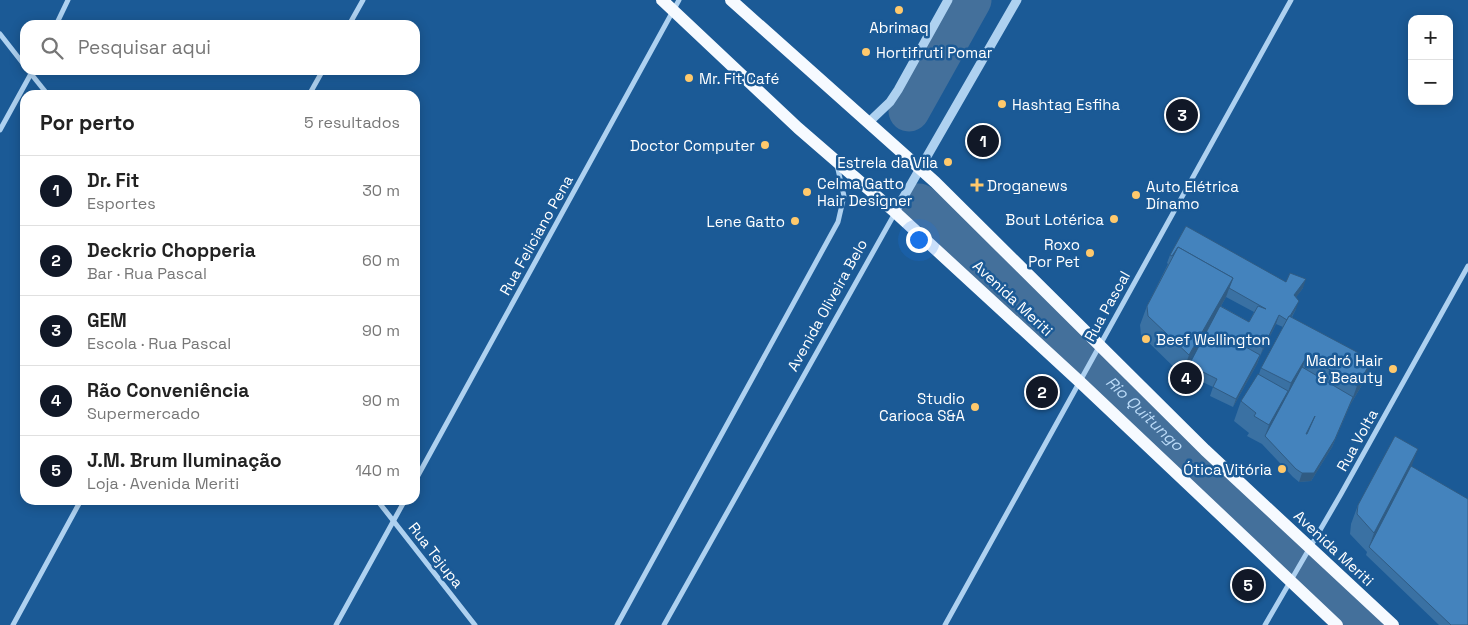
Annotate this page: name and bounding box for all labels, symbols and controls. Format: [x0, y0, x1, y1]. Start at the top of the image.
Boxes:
marker: Abrimaq [893, 4, 905, 16]
map controls [1408, 15, 1453, 105]
button: + [1408, 15, 1453, 60]
place label: Abrimaq [869, 18, 929, 37]
search box [20, 20, 420, 75]
icon: search [38, 34, 66, 62]
text: Pesquisar aqui [78, 35, 211, 60]
place label: Hortifruti Pomar [876, 43, 993, 62]
marker: Hortifruti Pomar [860, 46, 872, 58]
button: − [1408, 60, 1453, 105]
place label: Mr. Fit Café [699, 69, 779, 88]
marker: Mr. Fit Café [683, 72, 695, 84]
place label: Hashtag Esfiha [1012, 95, 1120, 114]
pin: 3 [1166, 96, 1198, 134]
marker: Hashtag Esfiha [996, 98, 1008, 110]
text: Por perto [40, 109, 135, 136]
text: 5 resultados [304, 112, 400, 133]
pin: 1 [967, 122, 999, 160]
place label: Doctor Computer [630, 136, 755, 155]
marker: Doctor Computer [759, 139, 771, 151]
place label: Estrela da Vila [837, 153, 938, 172]
marker: Estrela da Vila [942, 156, 954, 168]
text: Dr. Fit [87, 168, 139, 193]
street label: Rua Feliciano Pena [495, 171, 577, 298]
place label: Celma Gatto Hair Designer [817, 174, 913, 210]
place label: Droganews [987, 176, 1068, 195]
place label: Auto Elétrica Dínamo [1146, 177, 1239, 213]
marker: Droganews [971, 179, 983, 191]
text: 1 [52, 180, 60, 201]
text: 30 m [362, 180, 400, 201]
marker: Celma Gatto Hair Designer [801, 186, 813, 198]
marker: Auto Elétrica Dínamo [1130, 189, 1142, 201]
text: Esportes [87, 193, 156, 214]
place label: Bout Lotérica [1005, 210, 1104, 229]
place label: Lene Gatto [707, 212, 785, 231]
marker: Bout Lotérica [1108, 213, 1120, 225]
marker: Lene Gatto [789, 215, 801, 227]
your location [906, 227, 932, 253]
place label: Roxo Por Pet [1028, 235, 1080, 271]
street label: Avenida Oliveira Belo [783, 236, 871, 374]
text: Deckrio Chopperia [87, 238, 256, 263]
marker: Roxo Por Pet [1084, 247, 1096, 259]
text: 2 [51, 250, 61, 271]
text: 60 m [362, 250, 400, 271]
street label: Avenida Meriti [969, 256, 1057, 340]
text: Bar · Rua Pascal [87, 263, 207, 284]
street label: Rua Pascal [1080, 267, 1134, 345]
text: GEM [87, 308, 127, 333]
text: 3 [51, 320, 61, 341]
text: 90 m [362, 320, 400, 341]
place label: Beef Wellington [1156, 330, 1271, 349]
text: Escola · Rua Pascal [87, 333, 231, 354]
marker: Beef Wellington [1140, 333, 1152, 345]
place label: Madró Hair & Beauty [1306, 351, 1383, 387]
pin: 4 [1170, 359, 1202, 397]
marker: Madró Hair & Beauty [1387, 363, 1399, 375]
water label: Rio Quitungo [1102, 371, 1189, 456]
pin: 2 [1026, 373, 1058, 411]
text: Rão Conveniência [87, 378, 249, 403]
place label: Studio Carioca S&A [879, 389, 966, 425]
text: 4 [51, 390, 61, 411]
text: 90 m [362, 390, 400, 411]
marker: Studio Carioca S&A [969, 401, 981, 413]
text: Supermercado [87, 403, 200, 424]
street label: Rua Volta [1332, 405, 1382, 474]
text: J.M. Brum Iluminação [87, 448, 282, 473]
text: 5 [51, 460, 61, 481]
text: 140 m [355, 460, 400, 481]
place label: Ótica Vitória [1183, 460, 1272, 479]
marker: Ótica Vitória [1276, 463, 1288, 475]
text: Loja · Avenida Meriti [87, 473, 239, 494]
street label: Avenida Meriti [1290, 506, 1378, 590]
street label: Rua Tejupa [404, 518, 468, 592]
pin: 5 [1232, 566, 1264, 604]

